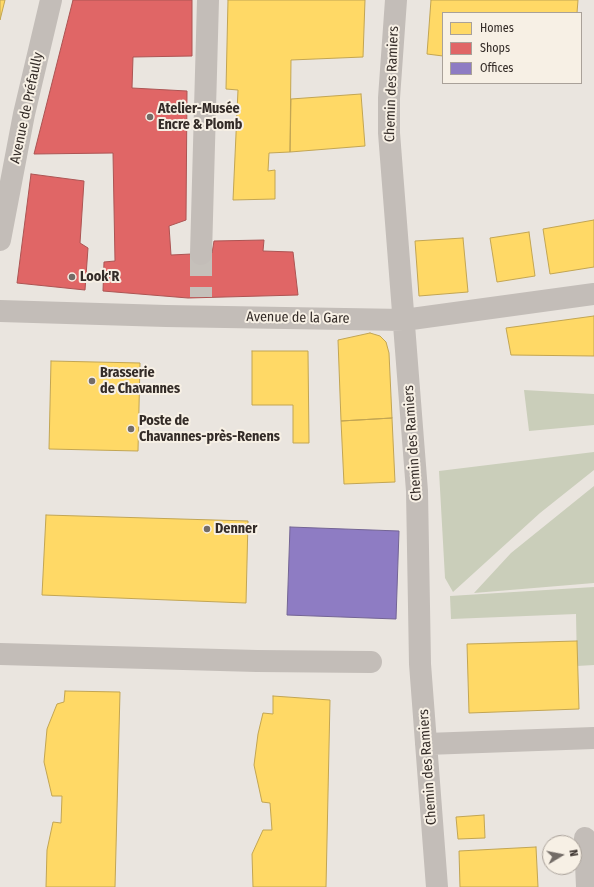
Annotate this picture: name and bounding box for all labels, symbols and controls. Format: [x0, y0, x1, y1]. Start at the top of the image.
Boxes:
legend [442, 12, 582, 84]
text: Homes [480, 21, 514, 35]
street label: Chemin des Ramiers [382, 26, 402, 142]
text: Shops [480, 41, 510, 55]
street label: Avenue de Préfaully [7, 51, 47, 165]
text: Offices [480, 61, 513, 75]
place label: Atelier-Musée Encre & Plomb [158, 101, 242, 134]
marker: Atelier-Musée Encre & Plomb [145, 112, 155, 122]
place label: Look'R [80, 269, 119, 285]
marker: Look'R [67, 272, 77, 282]
street label: Avenue de la Gare [246, 309, 350, 327]
place label: Brasserie de Chavannes [100, 365, 180, 398]
marker: Brasserie de Chavannes [87, 376, 97, 386]
street label: Chemin des Ramiers [401, 384, 425, 502]
place label: Poste de Chavannes-près-Renens [139, 413, 280, 446]
marker: Poste de Chavannes-près-Renens [126, 424, 136, 434]
place label: Denner [215, 521, 257, 537]
marker: Denner [202, 524, 212, 534]
street label: Chemin des Ramiers [416, 708, 440, 826]
north arrow [542, 835, 582, 875]
text: N [566, 849, 580, 857]

